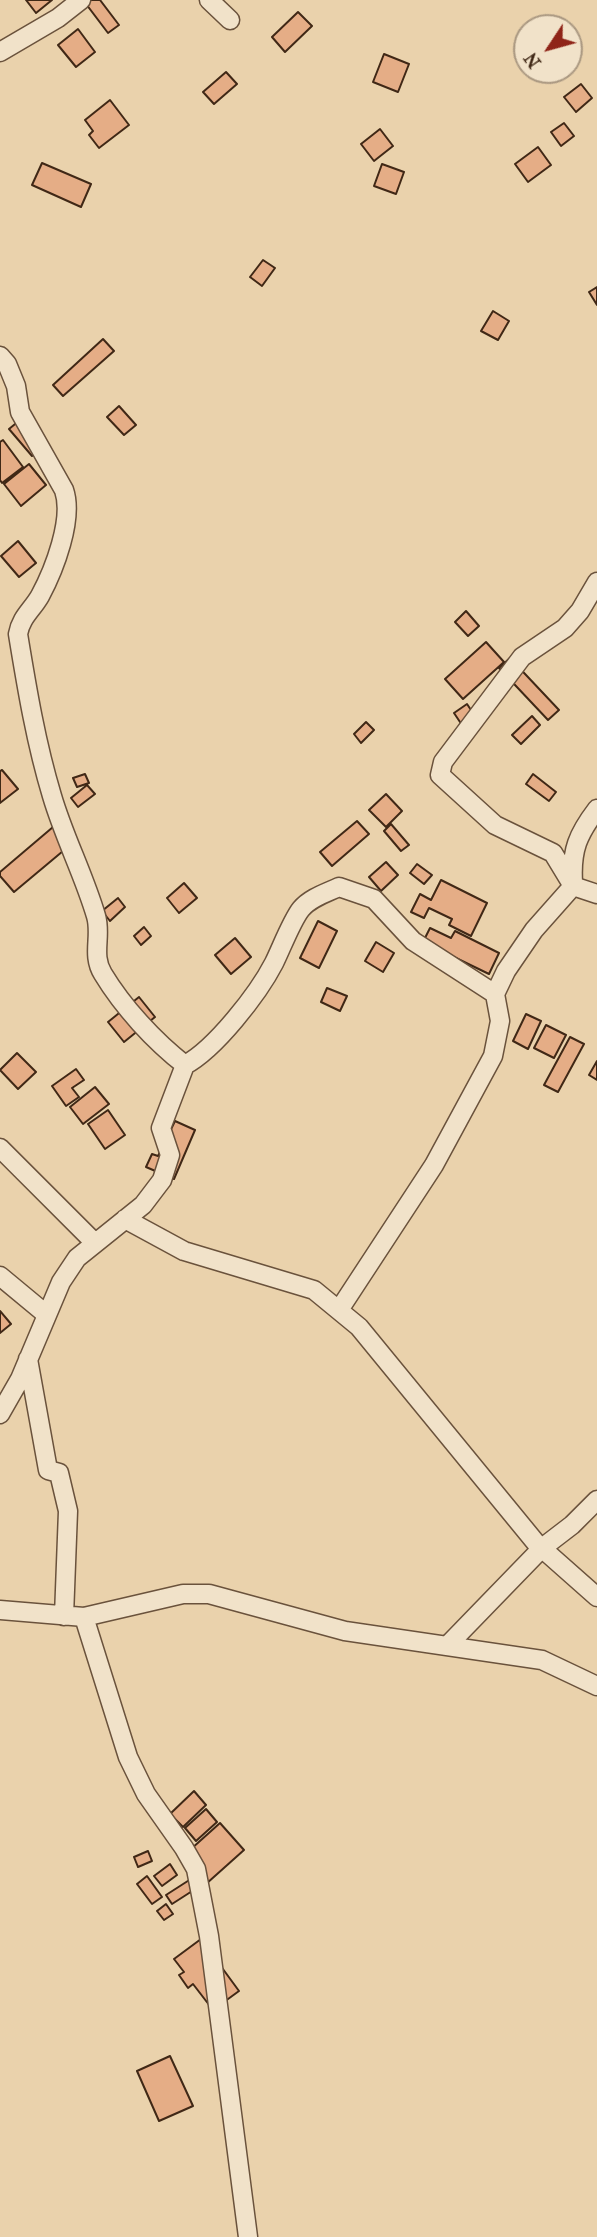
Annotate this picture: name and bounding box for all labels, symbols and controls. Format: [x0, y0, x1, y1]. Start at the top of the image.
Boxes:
north arrow [513, 14, 583, 84]
text: N [519, 48, 546, 72]

